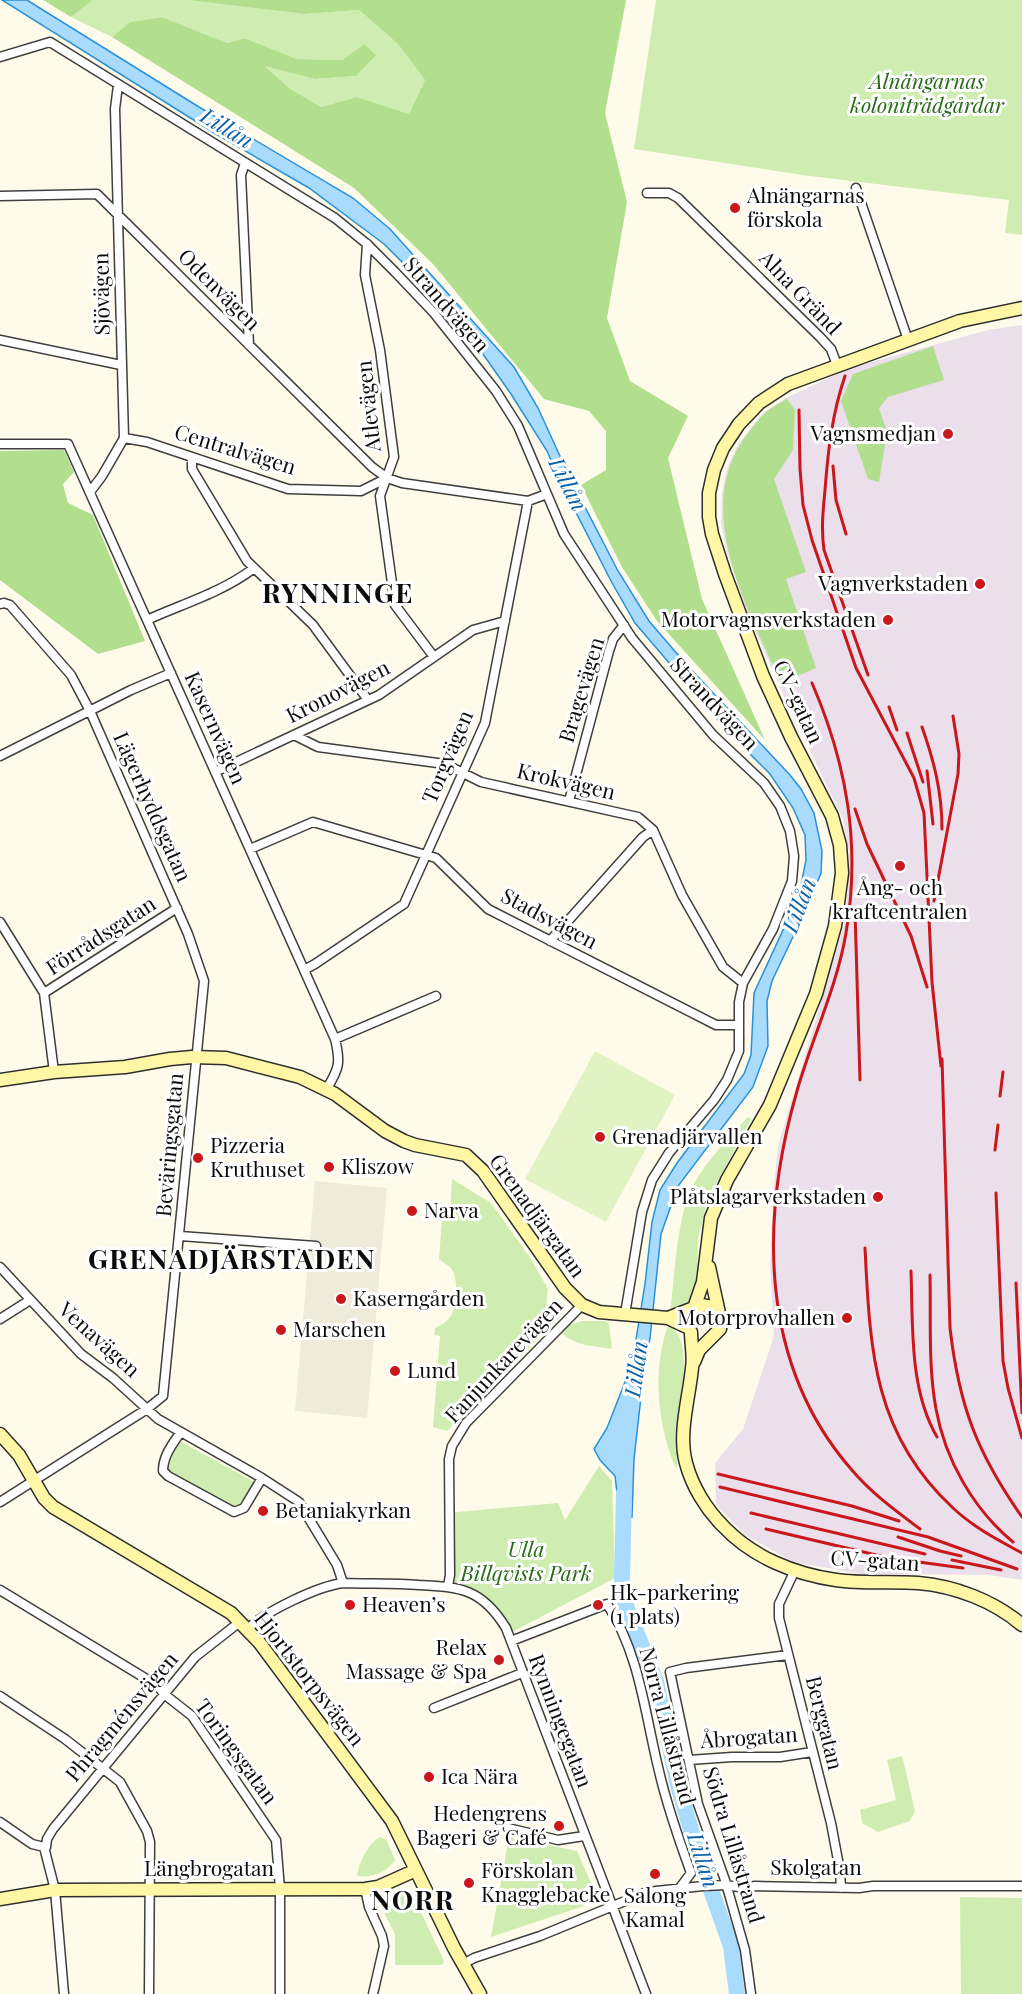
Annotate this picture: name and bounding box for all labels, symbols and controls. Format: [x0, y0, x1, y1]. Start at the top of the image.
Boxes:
park label: Alnängarnas koloniträdgårdar [849, 66, 1005, 118]
water label: Lillån [195, 99, 259, 155]
place label: Alnängarnas förskola [746, 180, 865, 232]
marker: Alnängarnas förskola [728, 201, 742, 215]
street label: Odenvägen [173, 241, 268, 336]
street label: Alna Gränd [754, 243, 849, 340]
street label: Strandvägen [398, 250, 497, 358]
street label: Sjövägen [85, 252, 115, 336]
street label: Atlevägen [348, 359, 386, 454]
street label: Centralvägen [171, 416, 300, 480]
place label: Vagnsmedjan [810, 418, 936, 446]
marker: Vagnsmedjan [941, 427, 955, 441]
water label: Lillån [542, 451, 595, 515]
place label: Vagnverkstaden [817, 568, 968, 596]
district label: RYNNINGE [262, 574, 414, 610]
marker: Vagnverkstaden [973, 577, 987, 591]
place label: Motorvagnsverkstaden [661, 604, 876, 632]
marker: Motorvagnsverkstaden [881, 613, 895, 627]
street label: Bragevägen [551, 633, 610, 746]
street label: Strandvägen [665, 650, 766, 756]
street label: Kronovägen [281, 652, 394, 728]
street label: CV-gatan [768, 655, 832, 748]
street label: Kasernvägen [180, 666, 254, 788]
street label: Torgvägen [414, 705, 478, 807]
street label: Lägerhyddsgatan [108, 727, 200, 886]
street label: Krokvägen [514, 755, 619, 805]
marker: Ång- och kraftcentralen [893, 859, 907, 873]
place label: Ång- och kraftcentralen [832, 872, 968, 924]
water label: Lillån [774, 873, 822, 937]
street label: Stadsvägen [497, 880, 603, 955]
street label: Förrådsgatan [40, 888, 161, 980]
street label: Beväringsgatan [148, 1071, 188, 1218]
place label: Grenadjärvallen [612, 1121, 763, 1149]
place label: Pizzeria Kruthuset [210, 1130, 305, 1182]
marker: Grenadjärvallen [593, 1130, 607, 1144]
street label: Grenadjärgatan [484, 1147, 593, 1283]
marker: Pizzeria Kruthuset [191, 1151, 205, 1165]
place label: Kliszow [341, 1151, 415, 1179]
marker: Kliszow [322, 1160, 336, 1174]
place label: Plåtslagarverkstaden [670, 1181, 866, 1209]
marker: Plåtslagarverkstaden [871, 1190, 885, 1204]
place label: Narva [424, 1195, 479, 1223]
marker: Narva [405, 1204, 419, 1218]
district label: GRENADJÄRSTADEN [88, 1240, 376, 1276]
place label: Kaserngården [353, 1283, 485, 1311]
street label: Fanjunkarevägen [437, 1291, 568, 1428]
marker: Kaserngården [334, 1292, 348, 1306]
street label: Venavägen [53, 1294, 147, 1383]
place label: Motorprovhallen [677, 1302, 835, 1330]
marker: Motorprovhallen [840, 1311, 854, 1325]
place label: Marschen [293, 1314, 387, 1342]
marker: Marschen [274, 1323, 288, 1337]
water label: Lillån [616, 1339, 654, 1400]
place label: Lund [407, 1355, 456, 1383]
marker: Lund [388, 1364, 402, 1378]
place label: Betaniakyrkan [275, 1495, 412, 1523]
marker: Betaniakyrkan [256, 1504, 270, 1518]
park label: Ulla Billqvists Park [459, 1534, 592, 1586]
street label: CV-gatan [830, 1542, 921, 1576]
place label: Hk-parkering (1 plats) [610, 1577, 739, 1629]
place label: Heaven’s [362, 1589, 446, 1617]
marker: Heaven’s [343, 1598, 357, 1612]
marker: Hk-parkering (1 plats) [591, 1598, 605, 1612]
street label: Hjortstorpsvägen [249, 1605, 372, 1751]
place label: Relax Massage & Spa [346, 1632, 488, 1684]
street label: Norra Lillåstrand [634, 1643, 703, 1808]
street label: Phragménsvägen [58, 1645, 183, 1786]
street label: Rynningegatan [524, 1650, 600, 1791]
marker: Relax Massage & Spa [492, 1653, 506, 1667]
street label: Berggatan [801, 1673, 851, 1773]
street label: Toringsgatan [190, 1693, 286, 1809]
street label: Åbrogatan [698, 1719, 799, 1753]
place label: Ica Nära [441, 1761, 519, 1789]
street label: Södra Lillåstrand [698, 1763, 772, 1926]
marker: Ica Nära [422, 1770, 436, 1784]
place label: Hedengrens Bageri & Café [416, 1798, 547, 1850]
marker: Hedengrens Bageri & Café [552, 1819, 566, 1833]
water label: Lillån [681, 1827, 727, 1891]
street label: Skolgatan [770, 1852, 862, 1880]
street label: Längbrogatan [144, 1853, 275, 1881]
place label: Förskolan Knagglebacke [481, 1855, 610, 1907]
marker: Salong Kamal [648, 1867, 662, 1881]
marker: Förskolan Knagglebacke [462, 1876, 476, 1890]
place label: Salong Kamal [624, 1880, 686, 1932]
district label: NORR [371, 1881, 455, 1917]

